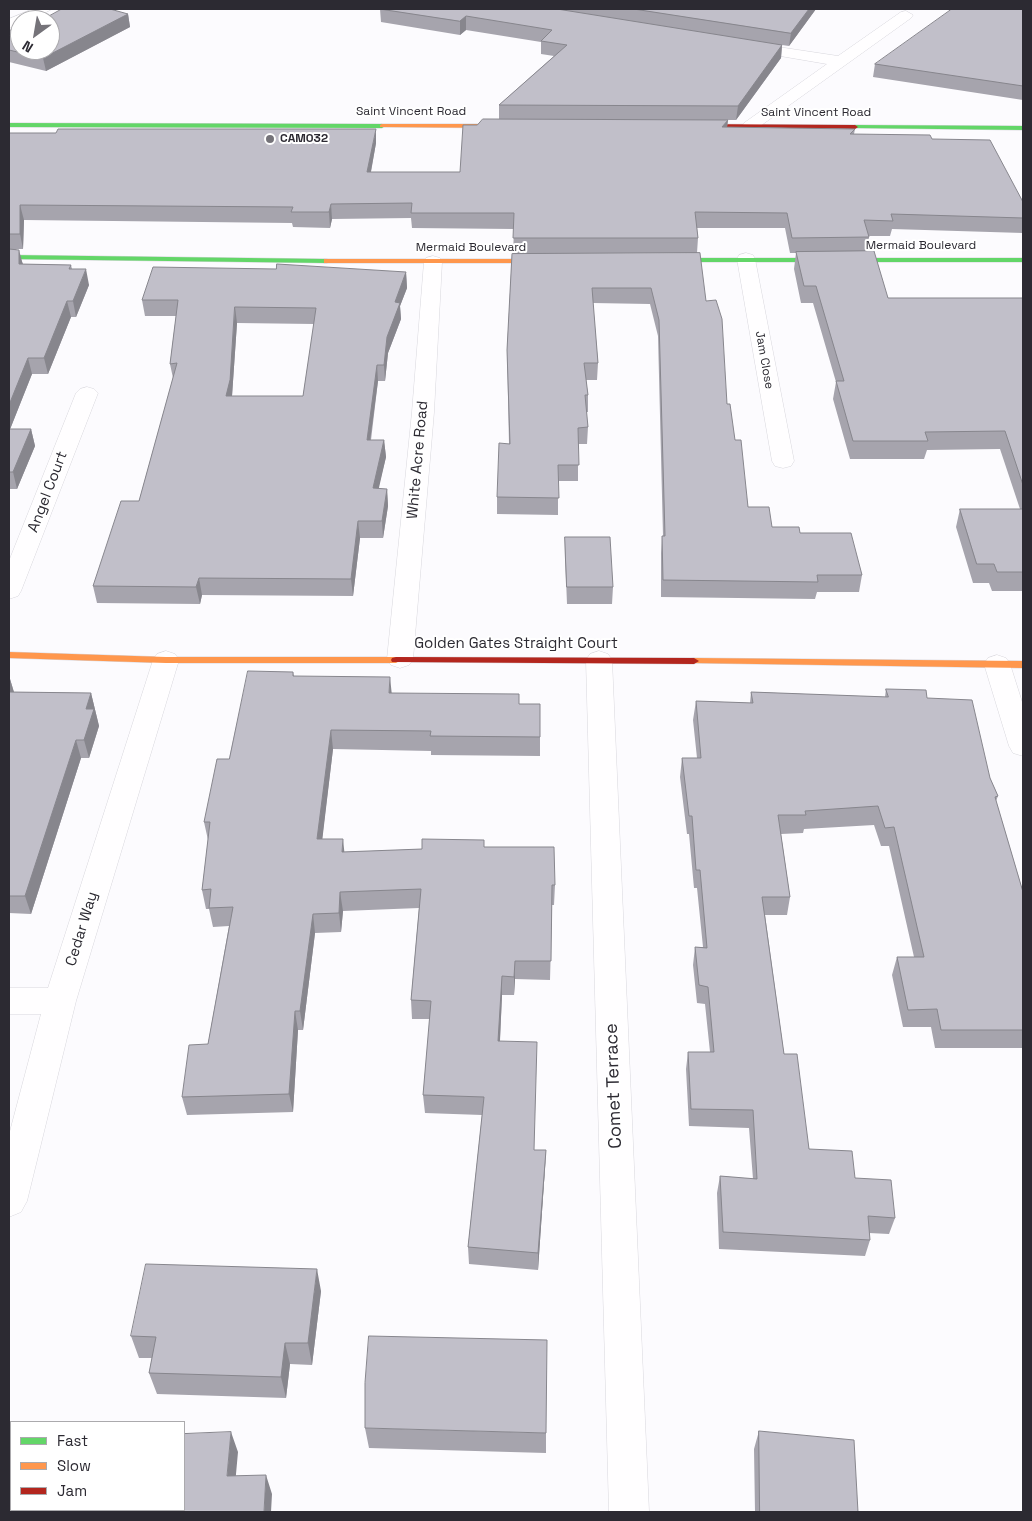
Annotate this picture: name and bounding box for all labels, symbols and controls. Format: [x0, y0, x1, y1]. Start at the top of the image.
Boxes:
north arrow [10, 10, 60, 60]
text: N [19, 37, 36, 57]
street label: Saint Vincent Road [356, 105, 466, 119]
street label: Saint Vincent Road [761, 106, 871, 120]
place label: CAM032 [280, 132, 328, 146]
marker: CAM032 [264, 133, 276, 145]
street label: Mermaid Boulevard [866, 239, 976, 253]
street label: Mermaid Boulevard [416, 241, 526, 255]
street label: Jam Close [752, 330, 776, 390]
street label: White Acre Road [404, 400, 432, 520]
street label: Angel Court [24, 449, 72, 535]
street label: Golden Gates Straight Court [414, 635, 618, 653]
street label: Cedar Way [62, 890, 102, 968]
street label: Comet Terrace [601, 1023, 627, 1149]
legend [10, 1421, 185, 1511]
text: Fast [57, 1431, 88, 1450]
text: Slow [57, 1456, 91, 1475]
text: Jam [57, 1481, 87, 1500]

